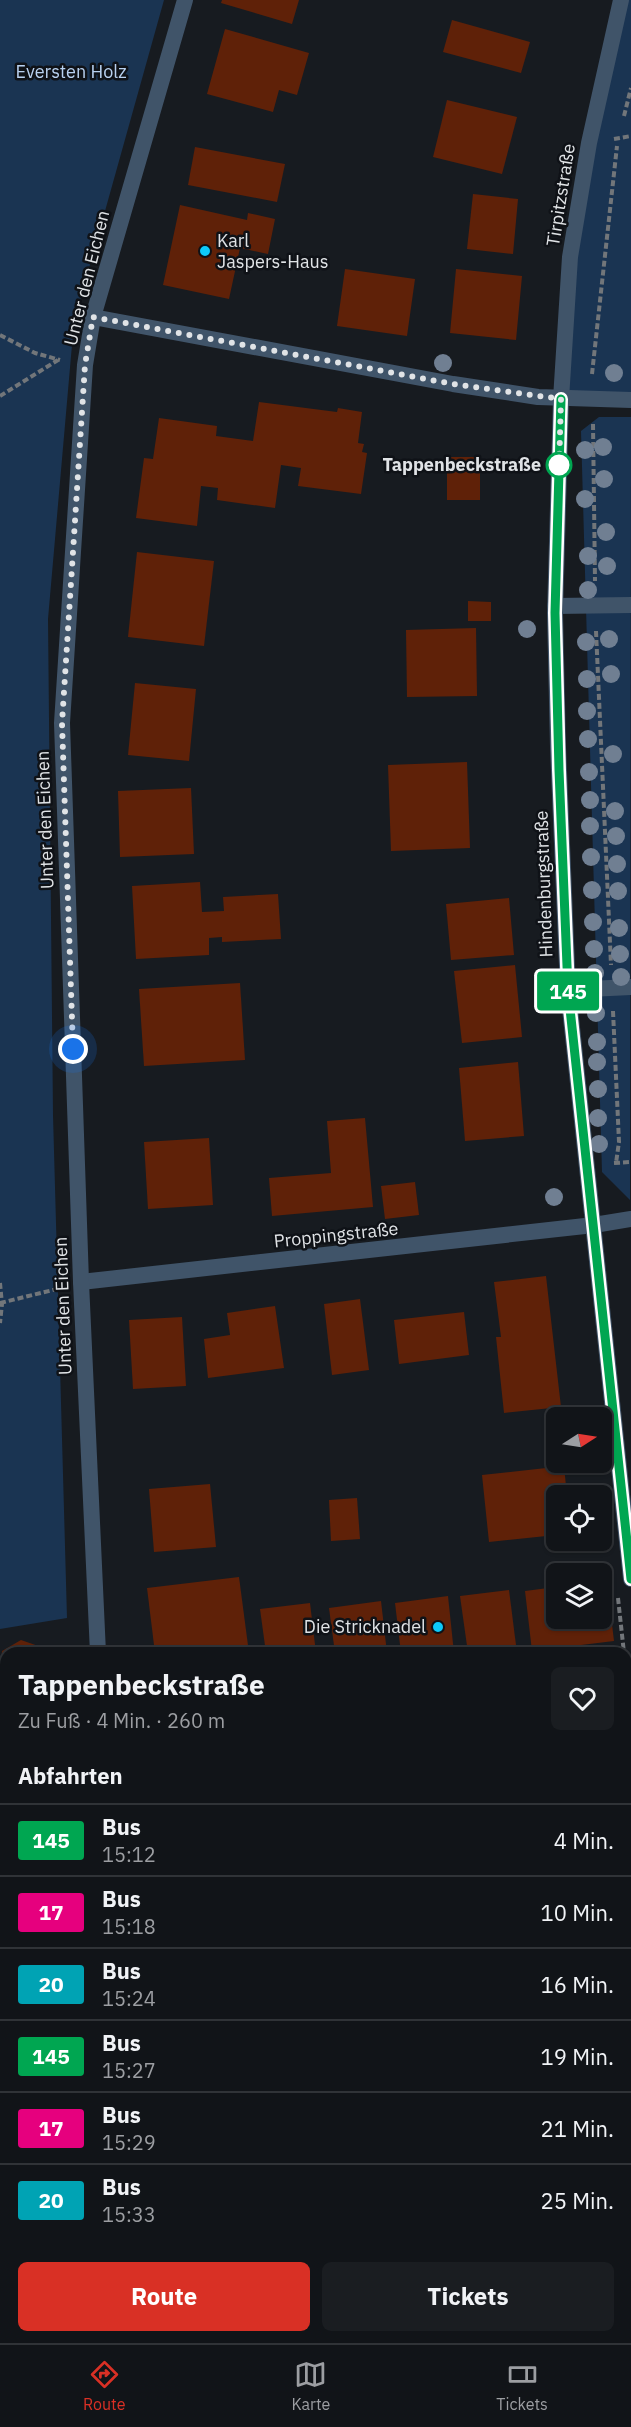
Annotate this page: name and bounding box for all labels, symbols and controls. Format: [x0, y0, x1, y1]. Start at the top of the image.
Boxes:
park label: Eversten Holz [16, 60, 127, 83]
street label: Tirpitzstraße [541, 142, 580, 248]
street label: Unter den Eichen [59, 208, 114, 348]
place label: Karl Jaspers-Haus [217, 229, 329, 273]
marker: Karl Jaspers-Haus [198, 244, 212, 258]
marker: Tappenbeckstraße [546, 452, 572, 478]
place label: Tappenbeckstraße [382, 453, 541, 476]
street label: Unter den Eichen [31, 750, 58, 890]
street label: Hindenburgstraße [529, 810, 558, 958]
line badge: 145 [534, 972, 602, 1010]
text: 145 [549, 977, 587, 1005]
your location [58, 1034, 88, 1064]
street label: Proppingstraße [273, 1217, 399, 1252]
street label: Unter den Eichen [49, 1236, 76, 1376]
north arrow [546, 1407, 612, 1473]
map controls [546, 1407, 612, 1629]
button: locate [546, 1485, 612, 1551]
button: layers [546, 1563, 612, 1629]
place label: Die Stricknadel [304, 1615, 426, 1638]
marker: Die Stricknadel [431, 1620, 445, 1634]
text: Tappenbeckstraße [18, 1666, 265, 1703]
button: heart [551, 1667, 614, 1730]
text: Zu Fuß · 4 Min. · 260 m [18, 1707, 225, 1734]
text: Abfahrten [18, 1761, 123, 1790]
text: Bus [102, 1812, 141, 1841]
text: 145 [32, 1826, 70, 1854]
text: 4 Min. [554, 1826, 614, 1855]
text: 15:12 [102, 1841, 156, 1868]
text: Bus [102, 1884, 141, 1913]
text: 17 [38, 1898, 64, 1926]
text: 10 Min. [541, 1898, 614, 1927]
text: 15:18 [102, 1913, 156, 1940]
text: Bus [102, 1956, 141, 1985]
text: 20 [38, 1970, 64, 1998]
text: 16 Min. [541, 1970, 614, 1999]
text: 15:24 [102, 1985, 156, 2012]
text: Bus [102, 2028, 141, 2057]
text: 145 [32, 2042, 70, 2070]
text: 19 Min. [541, 2042, 614, 2071]
text: 15:27 [102, 2057, 156, 2084]
text: Bus [102, 2100, 141, 2129]
text: 17 [38, 2114, 64, 2142]
text: 21 Min. [541, 2114, 614, 2143]
text: 15:29 [102, 2129, 156, 2156]
text: Bus [102, 2172, 141, 2201]
text: 20 [38, 2186, 64, 2214]
text: 25 Min. [541, 2186, 614, 2215]
text: 15:33 [102, 2201, 156, 2228]
button: Route [18, 2262, 310, 2331]
button: Tickets [322, 2262, 614, 2331]
tab: Route [83, 2358, 125, 2414]
tab: Karte [292, 2358, 330, 2414]
tab: Tickets [496, 2358, 548, 2414]

